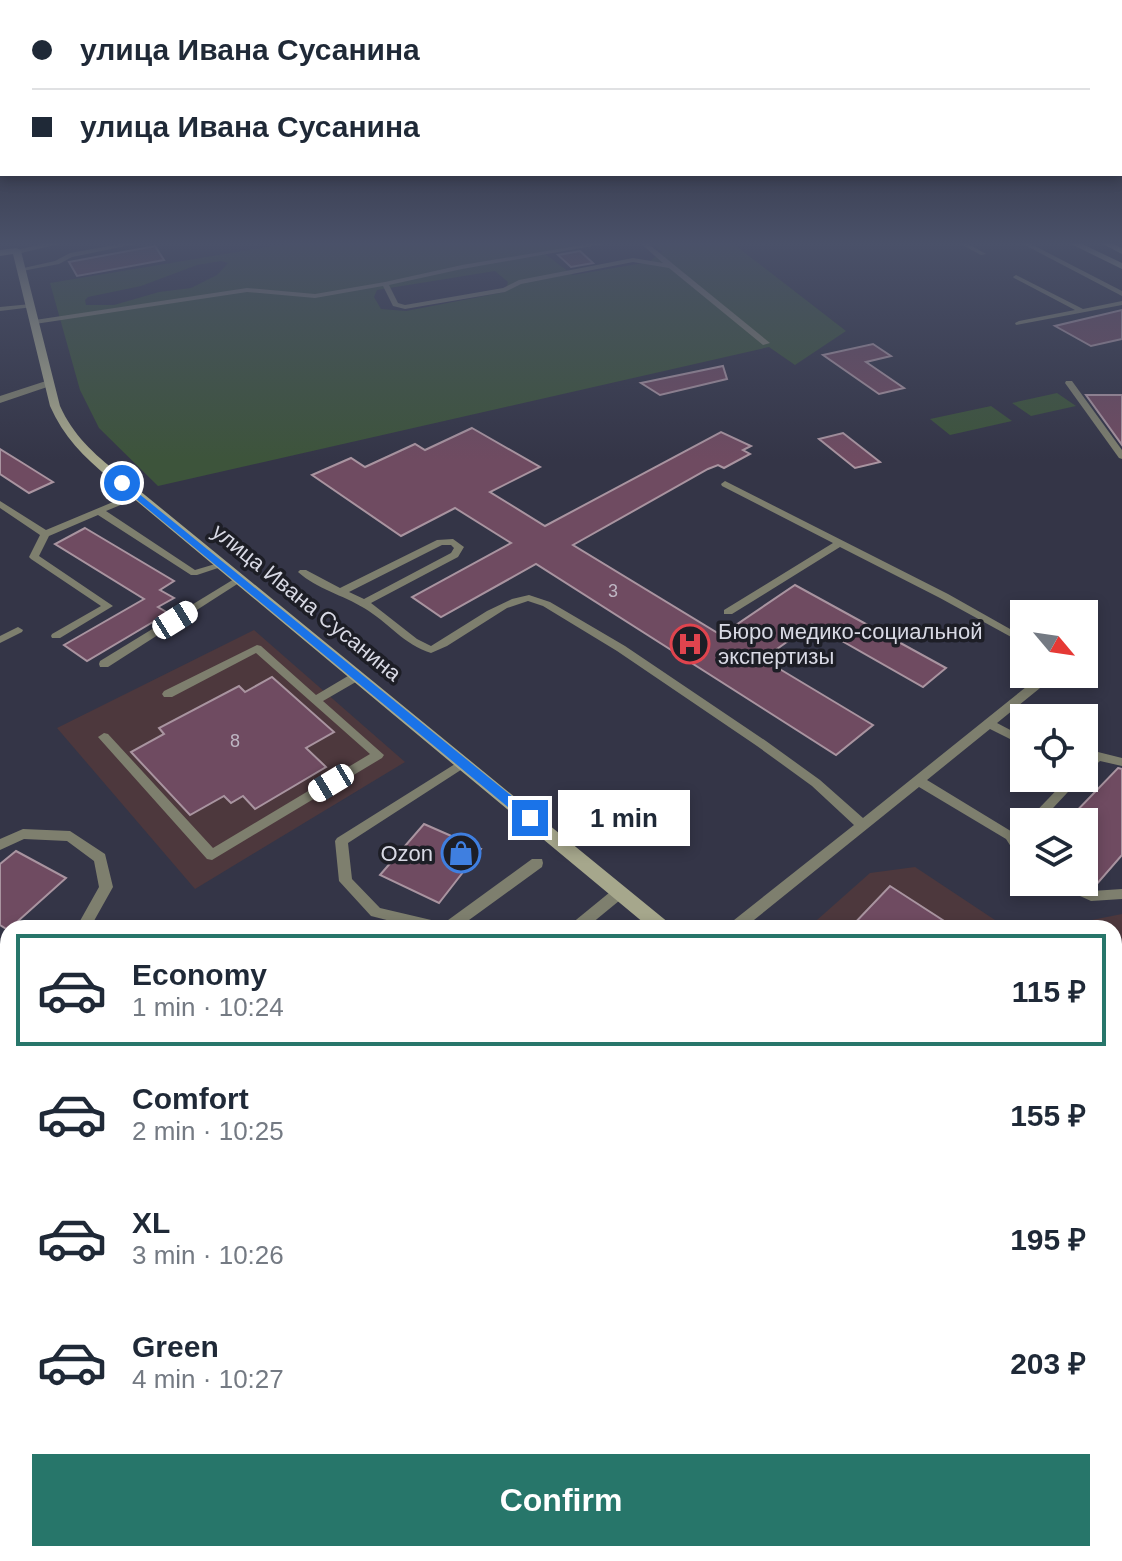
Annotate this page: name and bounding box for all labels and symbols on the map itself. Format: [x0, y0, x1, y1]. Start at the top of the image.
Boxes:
route start [104, 465, 140, 501]
street label: улица Ивана Сусанина [207, 519, 407, 687]
house number: 3 [608, 581, 618, 601]
car [148, 597, 202, 643]
north arrow [1010, 600, 1098, 688]
place label: Бюро медико-социальной экспертизы [718, 619, 983, 669]
hospital icon: Бюро медико-социальной экспертизы [669, 623, 711, 665]
house number: 8 [230, 731, 240, 751]
car [304, 760, 358, 806]
callout: 1 min [558, 790, 690, 846]
route end [512, 800, 548, 836]
shop icon: Ozon [440, 832, 482, 874]
place label: Ozon [380, 841, 433, 866]

